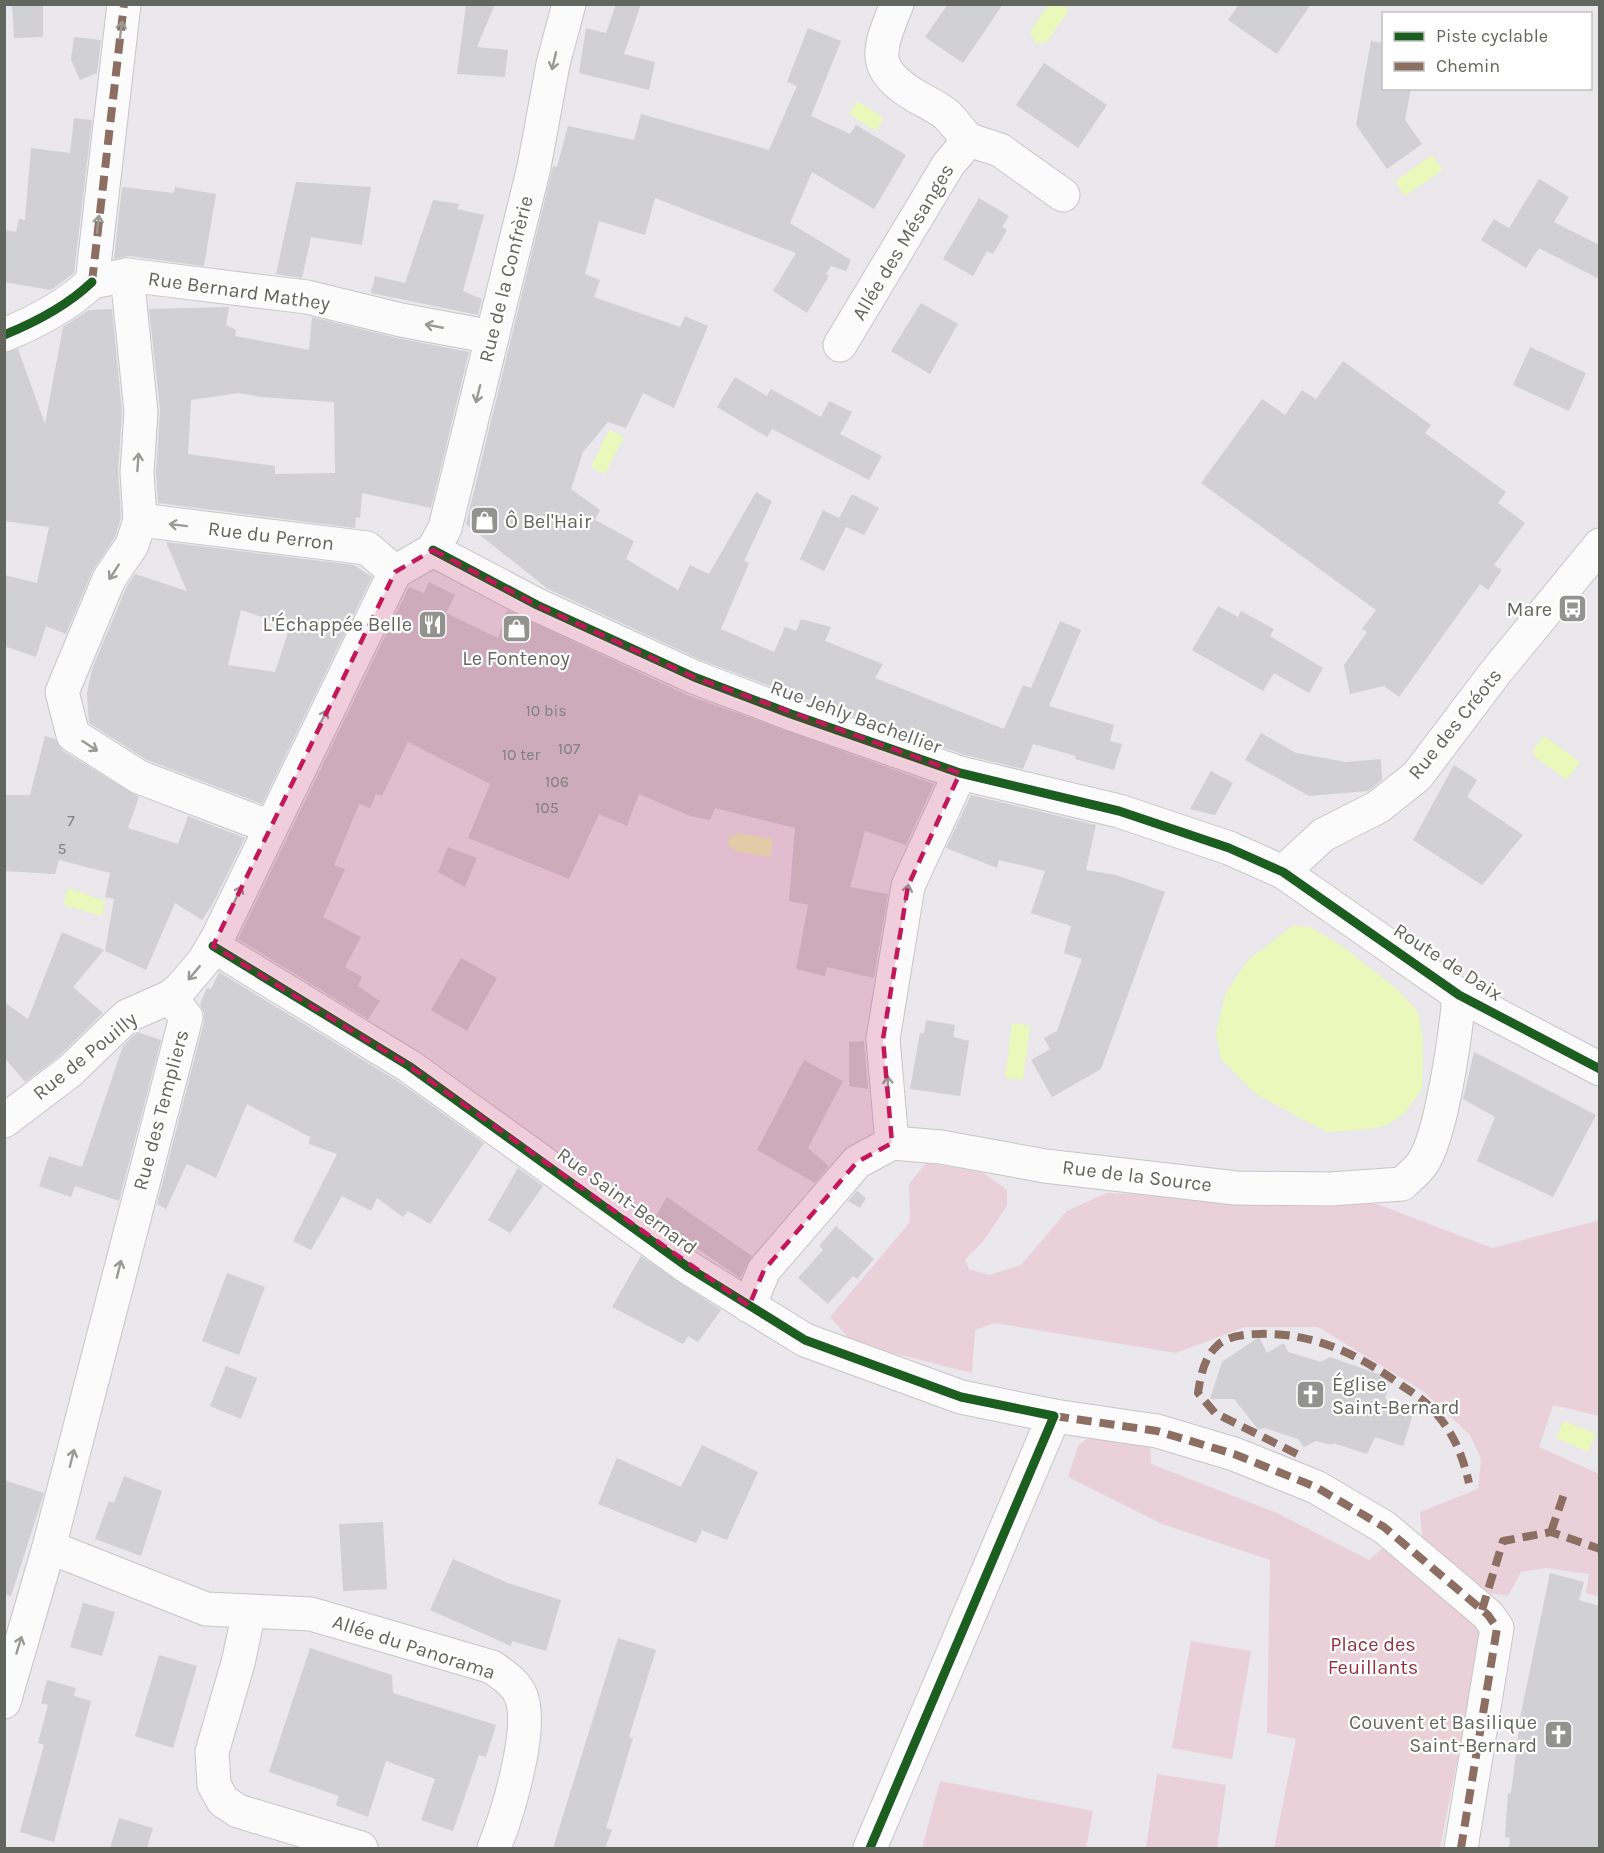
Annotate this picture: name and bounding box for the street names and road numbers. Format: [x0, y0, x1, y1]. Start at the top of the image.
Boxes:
street label: Allée des Mésanges [847, 160, 959, 324]
street label: Rue de la Confrèrie [474, 193, 538, 365]
street label: Rue Bernard Mathey [147, 267, 331, 315]
street label: Rue du Perron [207, 517, 335, 555]
street label: Rue des Créots [1403, 664, 1507, 784]
street label: Rue Jehly Bachellier [767, 675, 945, 759]
street label: Route de Daix [1389, 918, 1507, 1006]
street label: Rue de Pouilly [28, 1007, 142, 1105]
street label: Rue des Templiers [128, 1027, 194, 1193]
street label: Rue Saint-Bernard [553, 1143, 701, 1259]
street label: Rue de la Source [1061, 1155, 1213, 1197]
street label: Allée du Panorama [330, 1610, 498, 1684]

